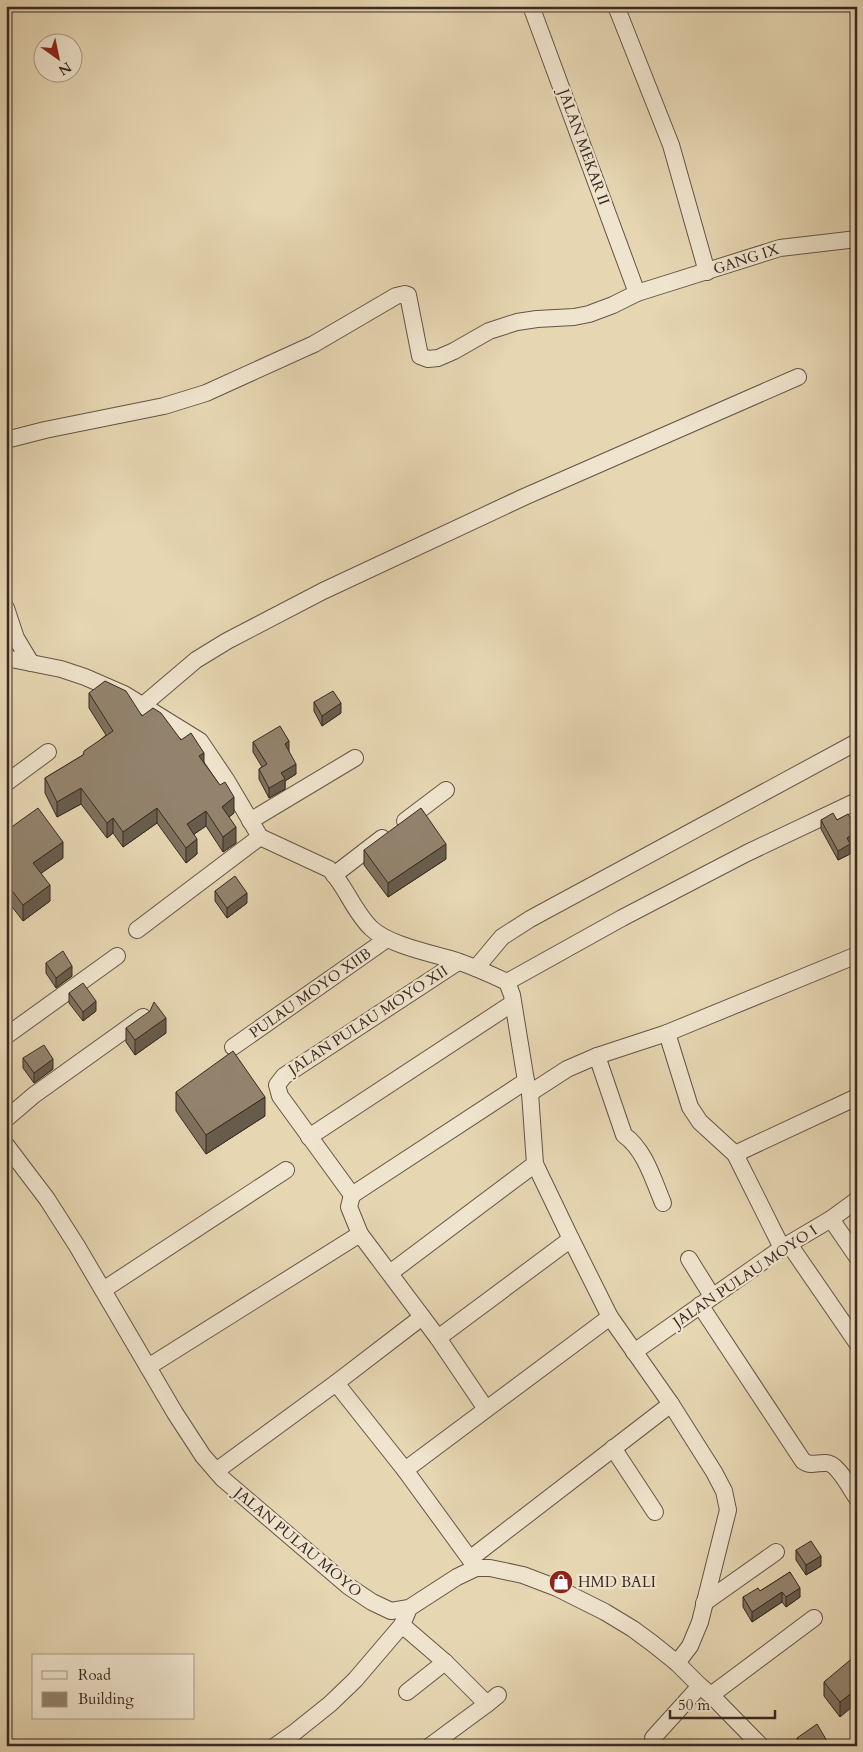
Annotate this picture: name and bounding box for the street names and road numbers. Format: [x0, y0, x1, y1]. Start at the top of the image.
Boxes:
street label: JALAN MEKAR II [553, 84, 614, 208]
street label: GANG IX [710, 239, 782, 279]
street label: PULAU MOYO XIIB [245, 943, 375, 1043]
street label: JALAN PULAU MOYO XII [283, 961, 452, 1080]
street label: JALAN PULAU MOYO I [667, 1220, 821, 1333]
street label: JALAN PULAU MOYO [228, 1481, 366, 1601]

